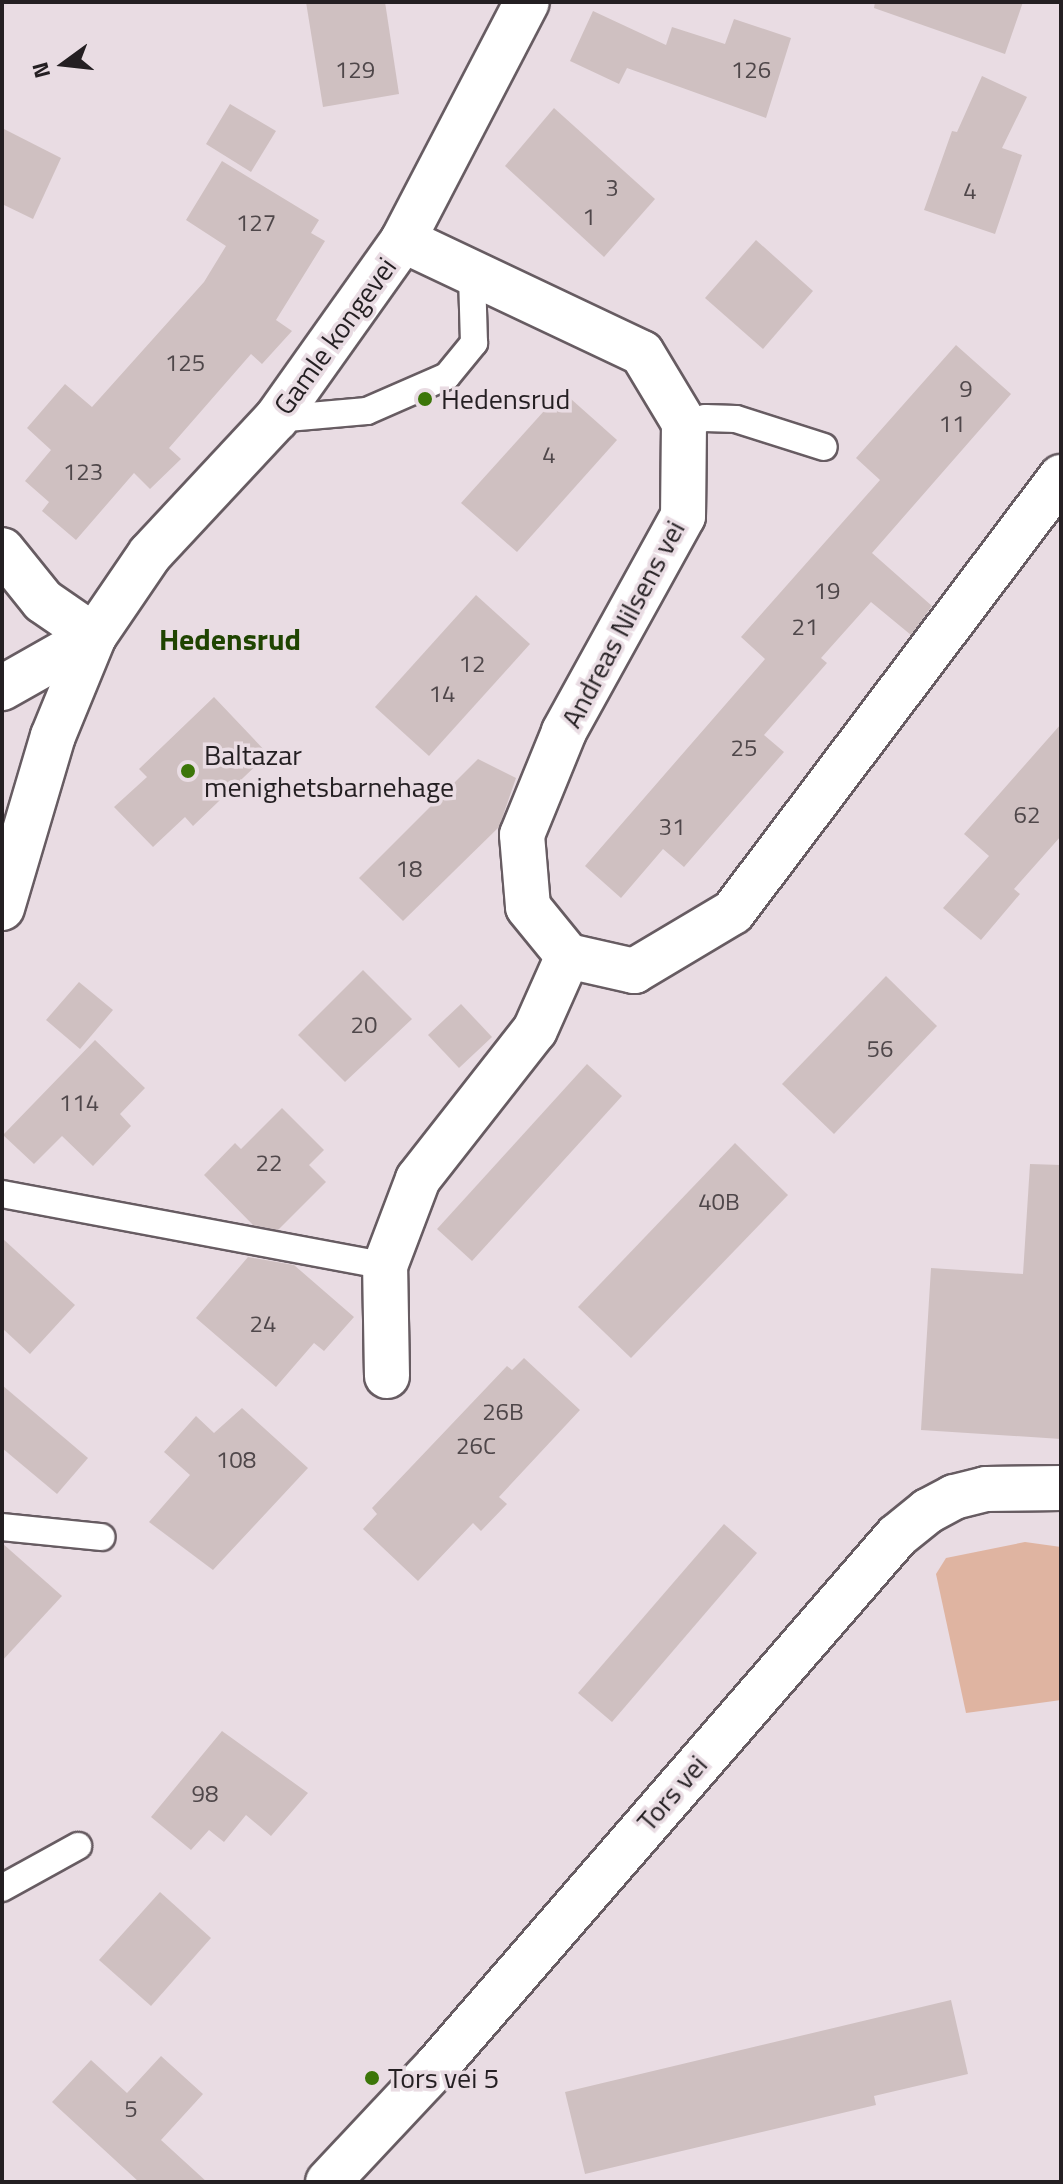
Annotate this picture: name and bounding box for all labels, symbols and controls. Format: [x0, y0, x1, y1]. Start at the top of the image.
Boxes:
north arrow [24, 24, 104, 104]
house number: 129 [335, 56, 375, 84]
house number: 126 [731, 56, 771, 84]
text: N [22, 58, 59, 82]
house number: 3 [605, 174, 619, 202]
house number: 4 [963, 177, 977, 205]
house number: 1 [582, 203, 596, 231]
house number: 127 [236, 209, 276, 237]
street label: Gamle kongevei [267, 251, 403, 421]
house number: 125 [165, 349, 205, 377]
house number: 9 [959, 375, 973, 403]
place label: Hedensrud [441, 382, 570, 416]
marker: Hedensrud [416, 390, 434, 408]
house number: 11 [939, 410, 965, 438]
house number: 4 [542, 441, 556, 469]
house number: 123 [63, 458, 103, 486]
street label: Andreas Nilsens vei [554, 515, 692, 733]
house number: 19 [814, 577, 840, 605]
house number: 21 [792, 613, 818, 641]
district label: Hedensrud [159, 621, 301, 657]
house number: 12 [459, 650, 485, 678]
house number: 14 [429, 680, 455, 708]
house number: 25 [731, 734, 757, 762]
place label: Baltazar menighetsbarnehage [204, 738, 454, 804]
marker: Baltazar menighetsbarnehage [179, 762, 197, 780]
house number: 62 [1014, 801, 1040, 829]
house number: 31 [659, 813, 685, 841]
house number: 18 [396, 855, 422, 883]
house number: 20 [351, 1011, 377, 1039]
house number: 56 [867, 1035, 893, 1063]
house number: 114 [59, 1089, 99, 1117]
house number: 22 [256, 1149, 282, 1177]
house number: 40B [698, 1188, 740, 1216]
house number: 24 [250, 1310, 276, 1338]
house number: 26B [482, 1398, 524, 1426]
house number: 26C [456, 1432, 496, 1460]
house number: 108 [216, 1446, 256, 1474]
street label: Tors vei [630, 1748, 714, 1838]
house number: 98 [192, 1780, 218, 1808]
place label: Tors vei 5 [388, 2061, 499, 2095]
marker: Tors vei 5 [363, 2069, 381, 2087]
house number: 5 [124, 2095, 138, 2123]

